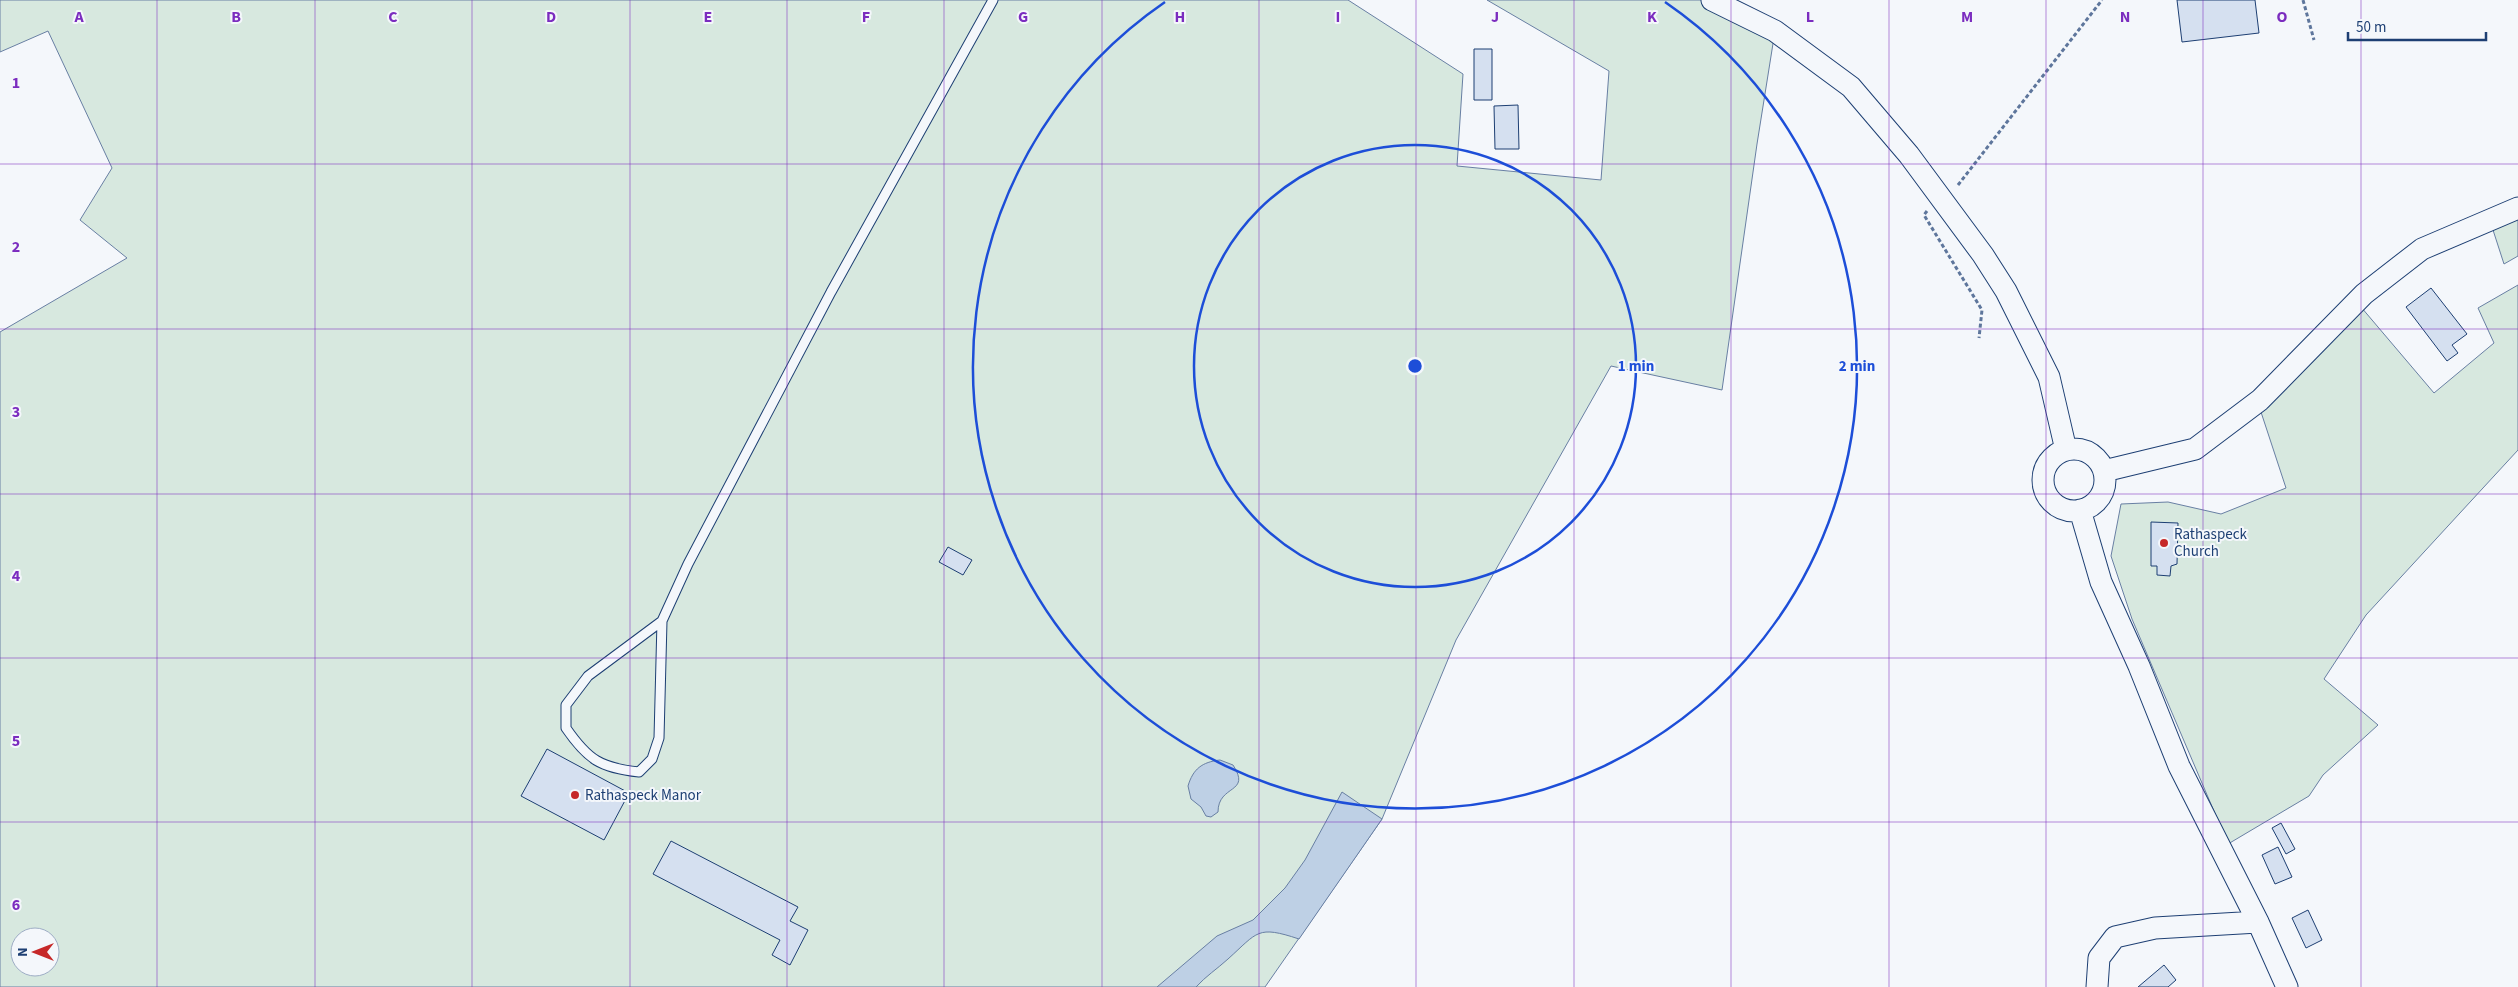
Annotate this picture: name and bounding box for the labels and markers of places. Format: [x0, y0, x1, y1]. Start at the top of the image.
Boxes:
centre of rings [1406, 357, 1424, 375]
place label: Rathaspeck Church [2174, 524, 2248, 562]
marker: Rathaspeck Church [2158, 537, 2170, 549]
place label: Rathaspeck Manor [585, 785, 702, 806]
marker: Rathaspeck Manor [569, 789, 581, 801]

